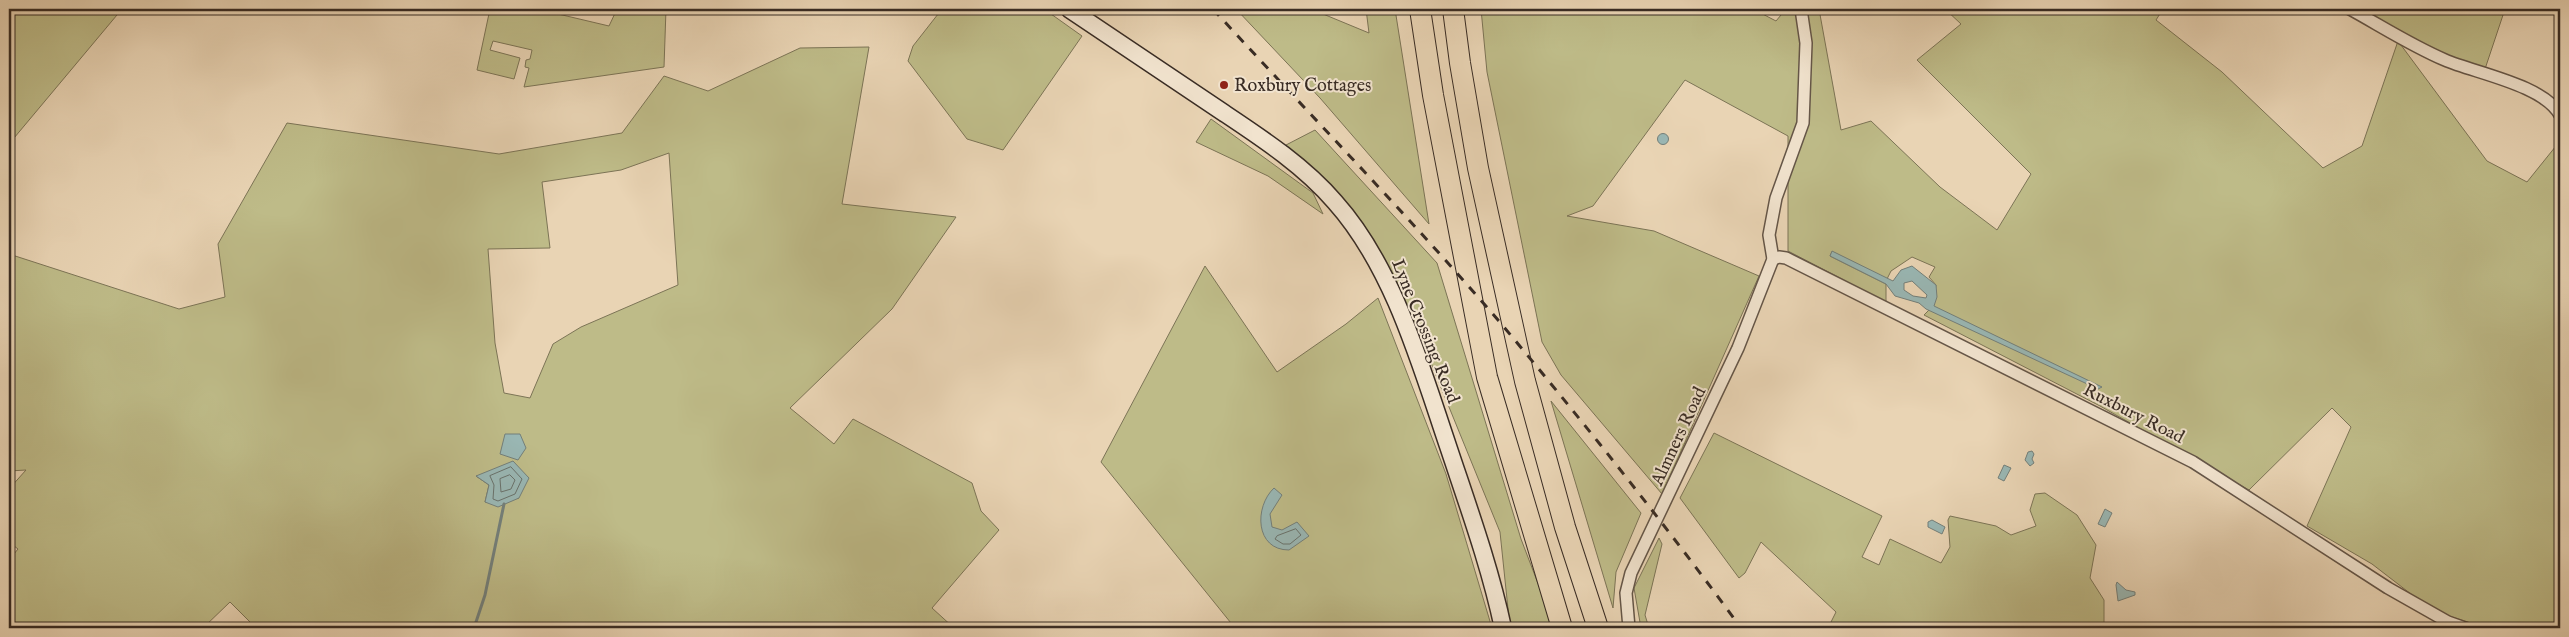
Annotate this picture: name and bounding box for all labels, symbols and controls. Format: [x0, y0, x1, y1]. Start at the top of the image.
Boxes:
place label: Roxbury Cottages [1234, 75, 1371, 98]
marker: Roxbury Cottages [1218, 79, 1230, 91]
street label: Lyne Crossing Road [1385, 256, 1464, 407]
street label: Ruxbury Road [2079, 379, 2188, 450]
street label: Almners Road [1646, 383, 1712, 491]

